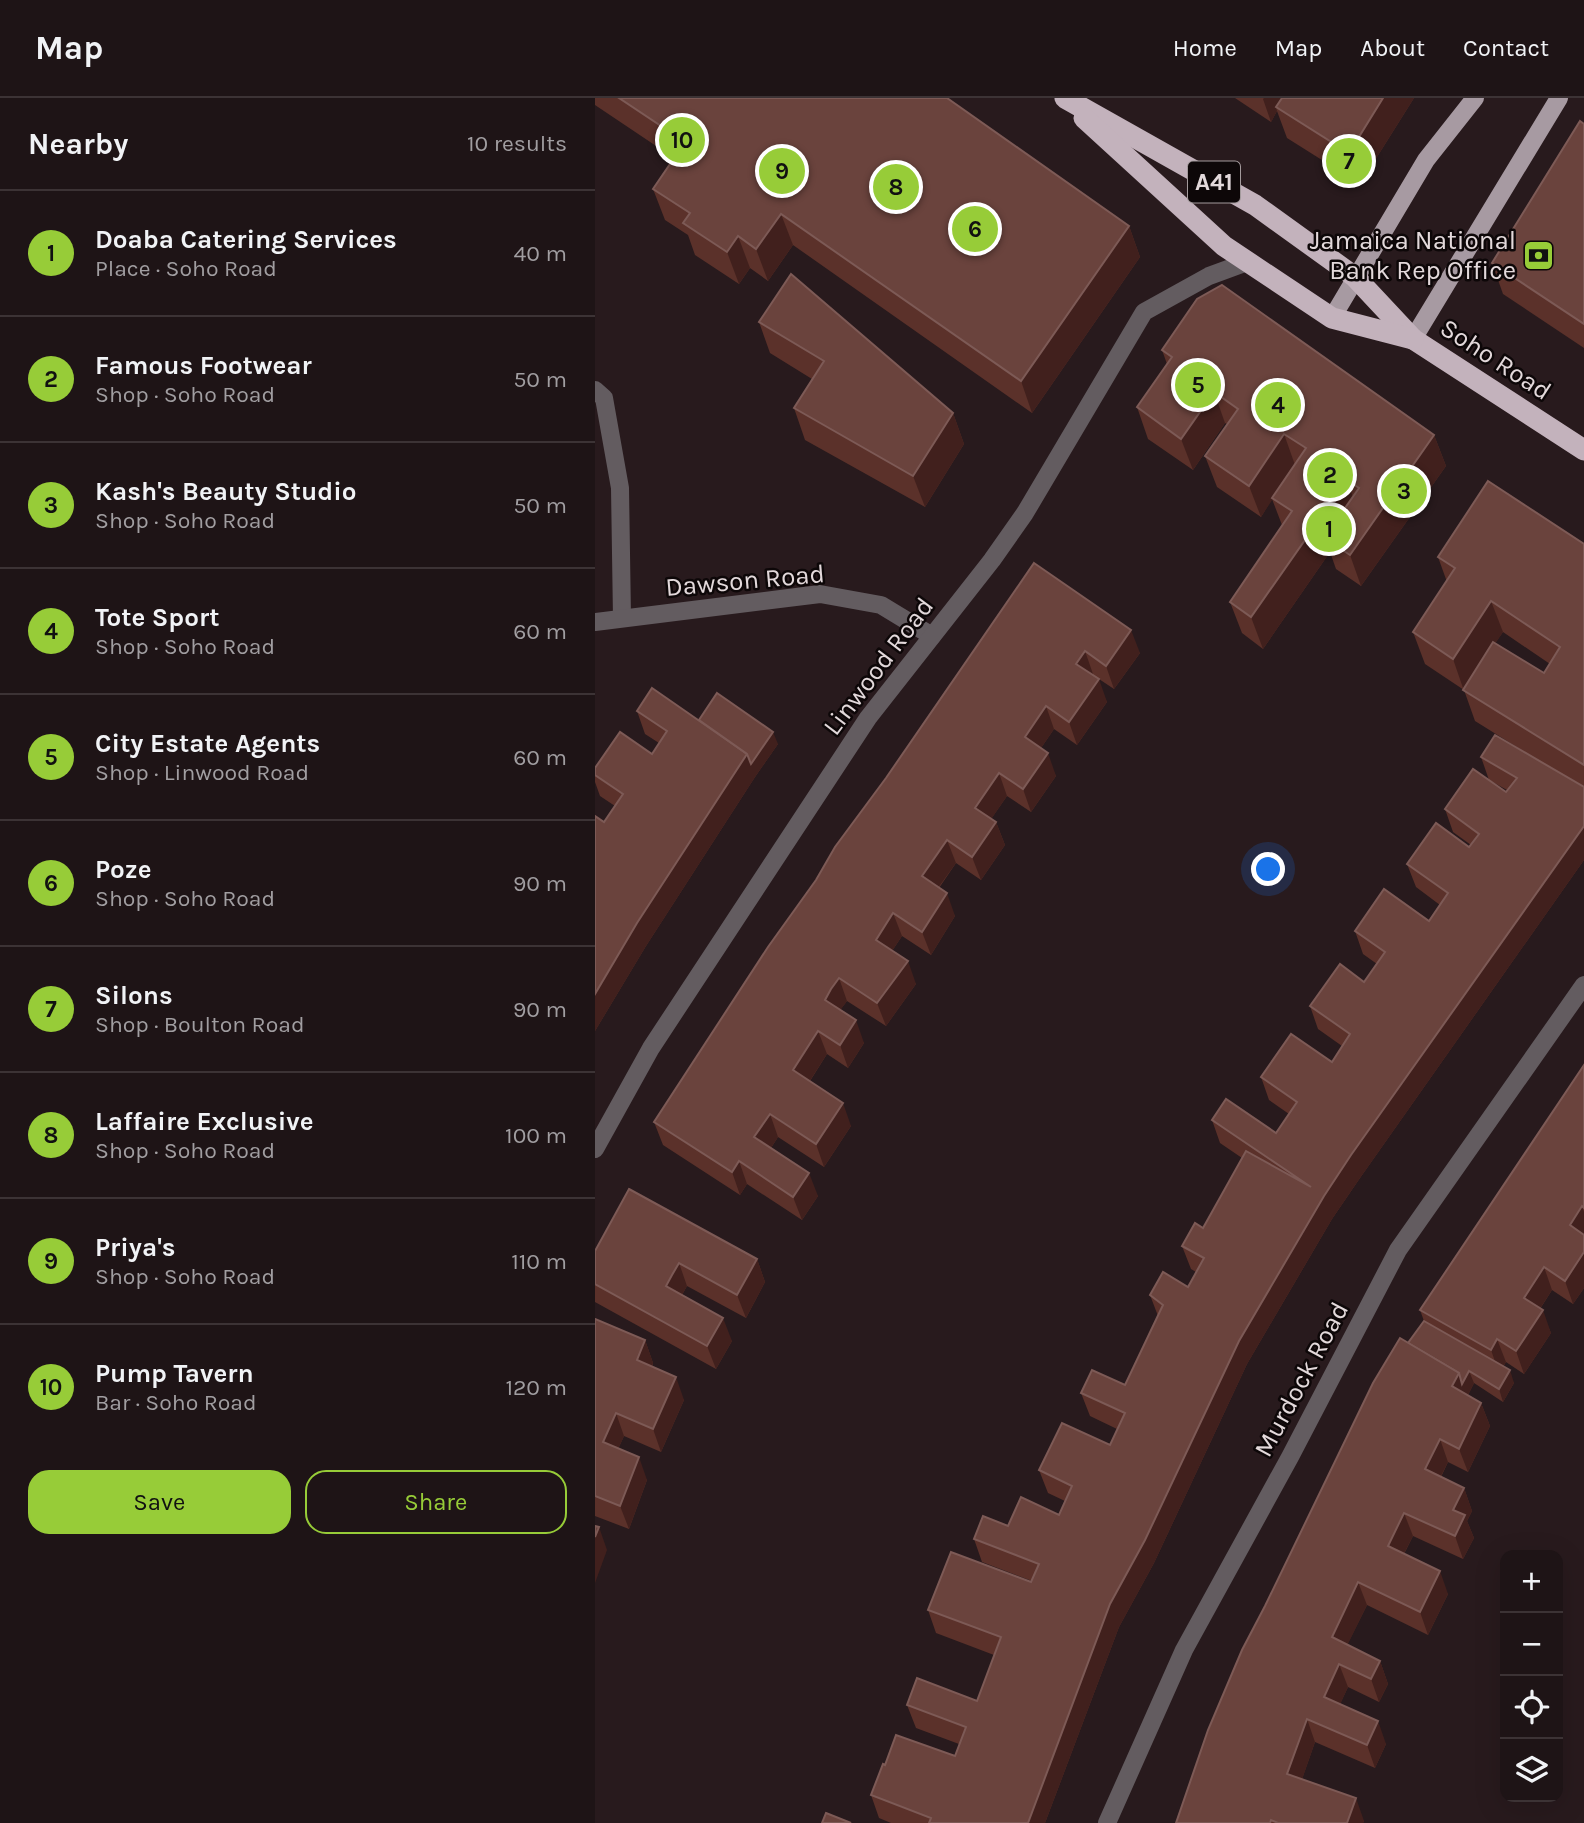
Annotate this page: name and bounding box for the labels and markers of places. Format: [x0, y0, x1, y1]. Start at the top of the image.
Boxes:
pin: 10 [659, 114, 705, 166]
pin: 7 [1326, 135, 1372, 187]
pin: 9 [759, 145, 805, 197]
pin: 8 [873, 161, 919, 213]
pin: 6 [952, 203, 998, 255]
place label: Jamaica National Bank Rep Office [1310, 225, 1516, 286]
bank icon: Jamaica National Bank Rep Office [1522, 238, 1556, 272]
pin: 5 [1175, 359, 1221, 411]
pin: 4 [1255, 379, 1301, 431]
pin: 2 [1307, 449, 1353, 501]
pin: 3 [1381, 465, 1427, 517]
pin: 1 [1306, 503, 1352, 555]

